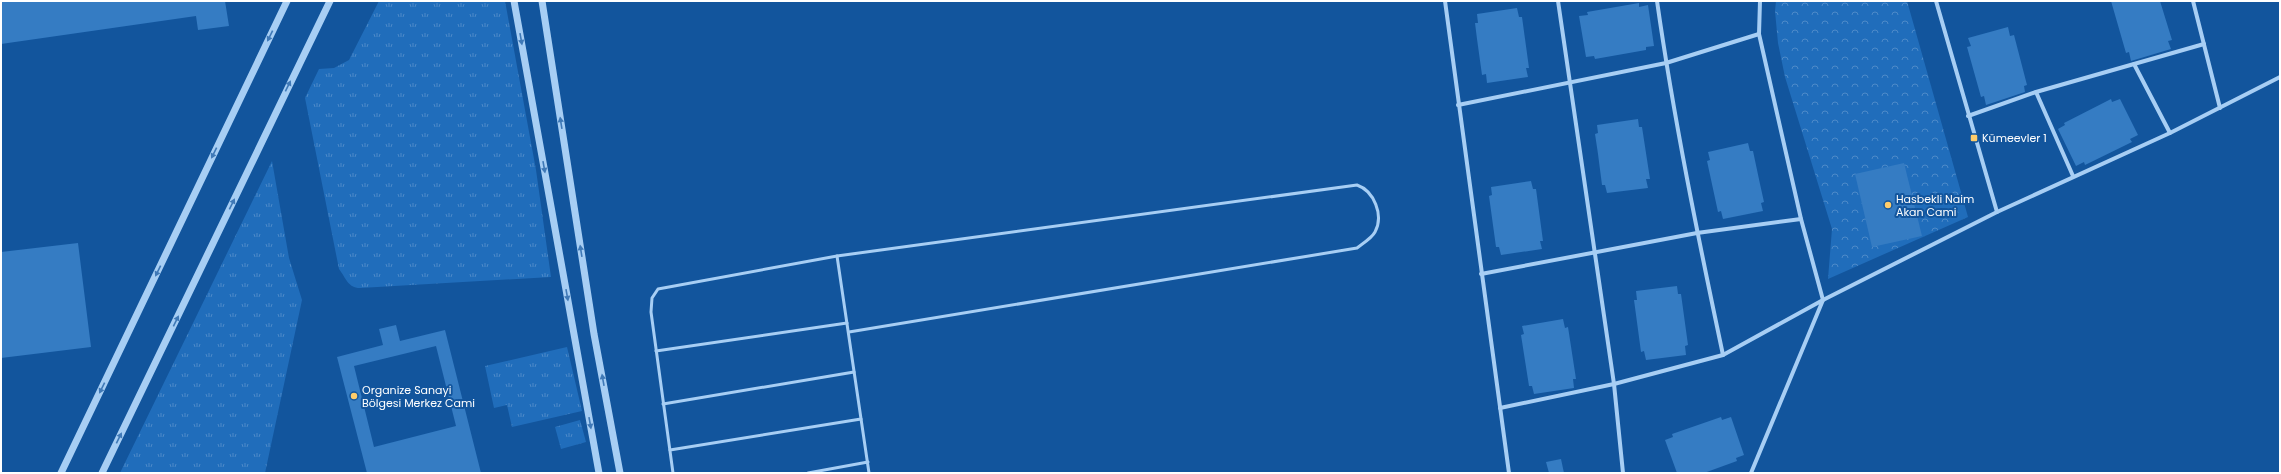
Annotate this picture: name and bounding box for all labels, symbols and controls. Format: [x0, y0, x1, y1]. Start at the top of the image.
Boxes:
one-way arrow [267, 30, 273, 42]
one-way arrow [518, 33, 524, 45]
one-way arrow [285, 81, 291, 92]
one-way arrow [558, 117, 564, 129]
place label: Kümeevler 1 [1982, 130, 2047, 146]
marker: Kümeevler 1 [1969, 133, 1979, 143]
one-way arrow [211, 148, 217, 159]
one-way arrow [541, 161, 547, 173]
place label: Hasbekli Naim Akan Cami [1896, 191, 1974, 220]
one-way arrow [229, 198, 235, 209]
marker: Hasbekli Naim Akan Cami [1883, 200, 1893, 210]
one-way arrow [578, 245, 584, 257]
one-way arrow [155, 265, 161, 276]
one-way arrow [564, 289, 570, 301]
one-way arrow [173, 315, 179, 326]
one-way arrow [599, 373, 605, 386]
one-way arrow [99, 382, 105, 394]
place label: Organize Sanayi Bölgesi Merkez Cami [362, 382, 475, 411]
marker: Organize Sanayi Bölgesi Merkez Cami [349, 391, 359, 401]
one-way arrow [588, 417, 594, 429]
one-way arrow [116, 432, 122, 444]

